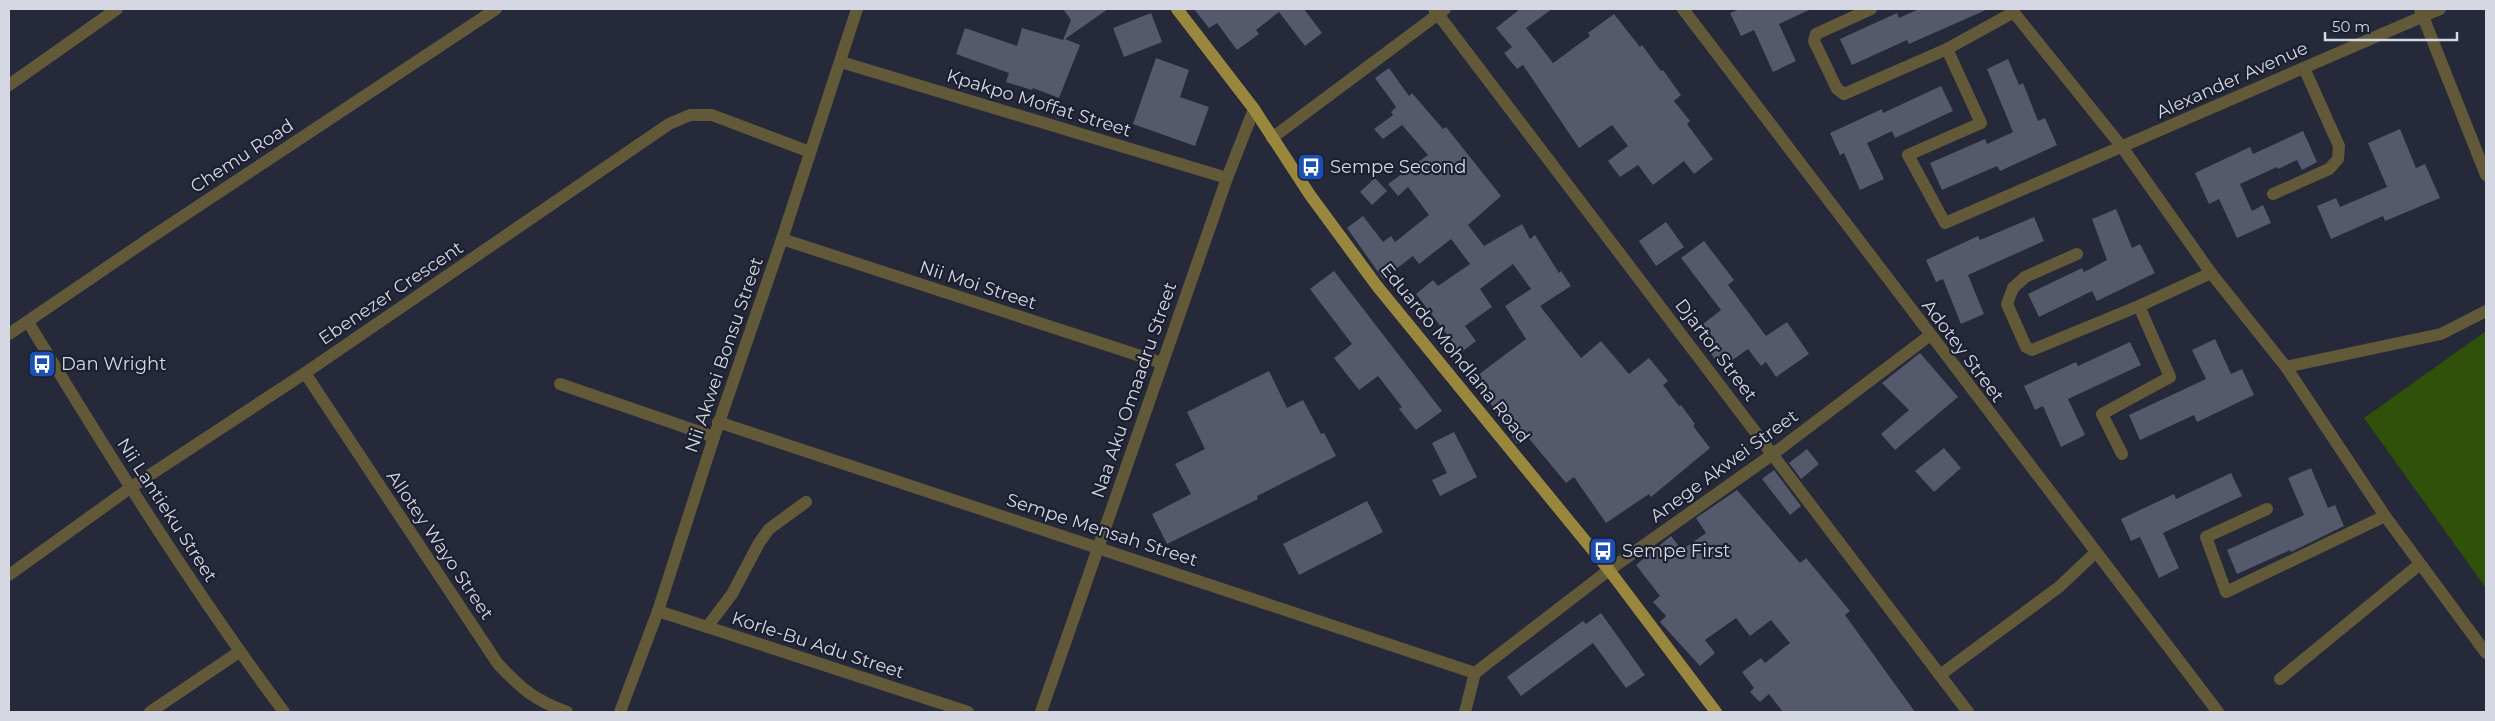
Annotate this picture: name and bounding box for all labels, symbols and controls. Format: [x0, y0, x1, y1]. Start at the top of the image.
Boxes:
scale bar [2325, 10, 2458, 42]
text: 50 m [2332, 17, 2370, 36]
street label: Alexander Avenue [2153, 37, 2311, 123]
street label: Kpakpo Moffat Street [944, 64, 1134, 142]
street label: Chemu Road [186, 114, 298, 198]
bus stop icon: Sempe Second [1296, 152, 1326, 182]
place label: Sempe Second [1330, 156, 1466, 178]
street label: Ebenezer Crescent [315, 236, 467, 350]
street label: Nii Akwei Bonsu Street [680, 254, 768, 456]
street label: Nii Moi Street [917, 256, 1039, 314]
street label: Eduardo Mohdlana Road [1376, 259, 1534, 447]
street label: Naa Aku Omaadru Street [1087, 279, 1181, 501]
street label: Djartor Street [1670, 294, 1762, 406]
street label: Adotey Street [1917, 295, 2009, 407]
bus stop icon: Dan Wright [27, 349, 57, 379]
place label: Dan Wright [61, 353, 166, 375]
street label: Anege Akwei Street [1646, 405, 1802, 527]
street label: Nii Lantieku Street [112, 434, 222, 586]
street label: Allotey Wayo Street [382, 466, 498, 624]
street label: Sempe Mensah Street [1004, 489, 1200, 571]
bus stop icon: Sempe First [1588, 536, 1618, 566]
place label: Sempe First [1622, 540, 1730, 562]
street label: Korle-Bu Adu Street [729, 607, 907, 683]

